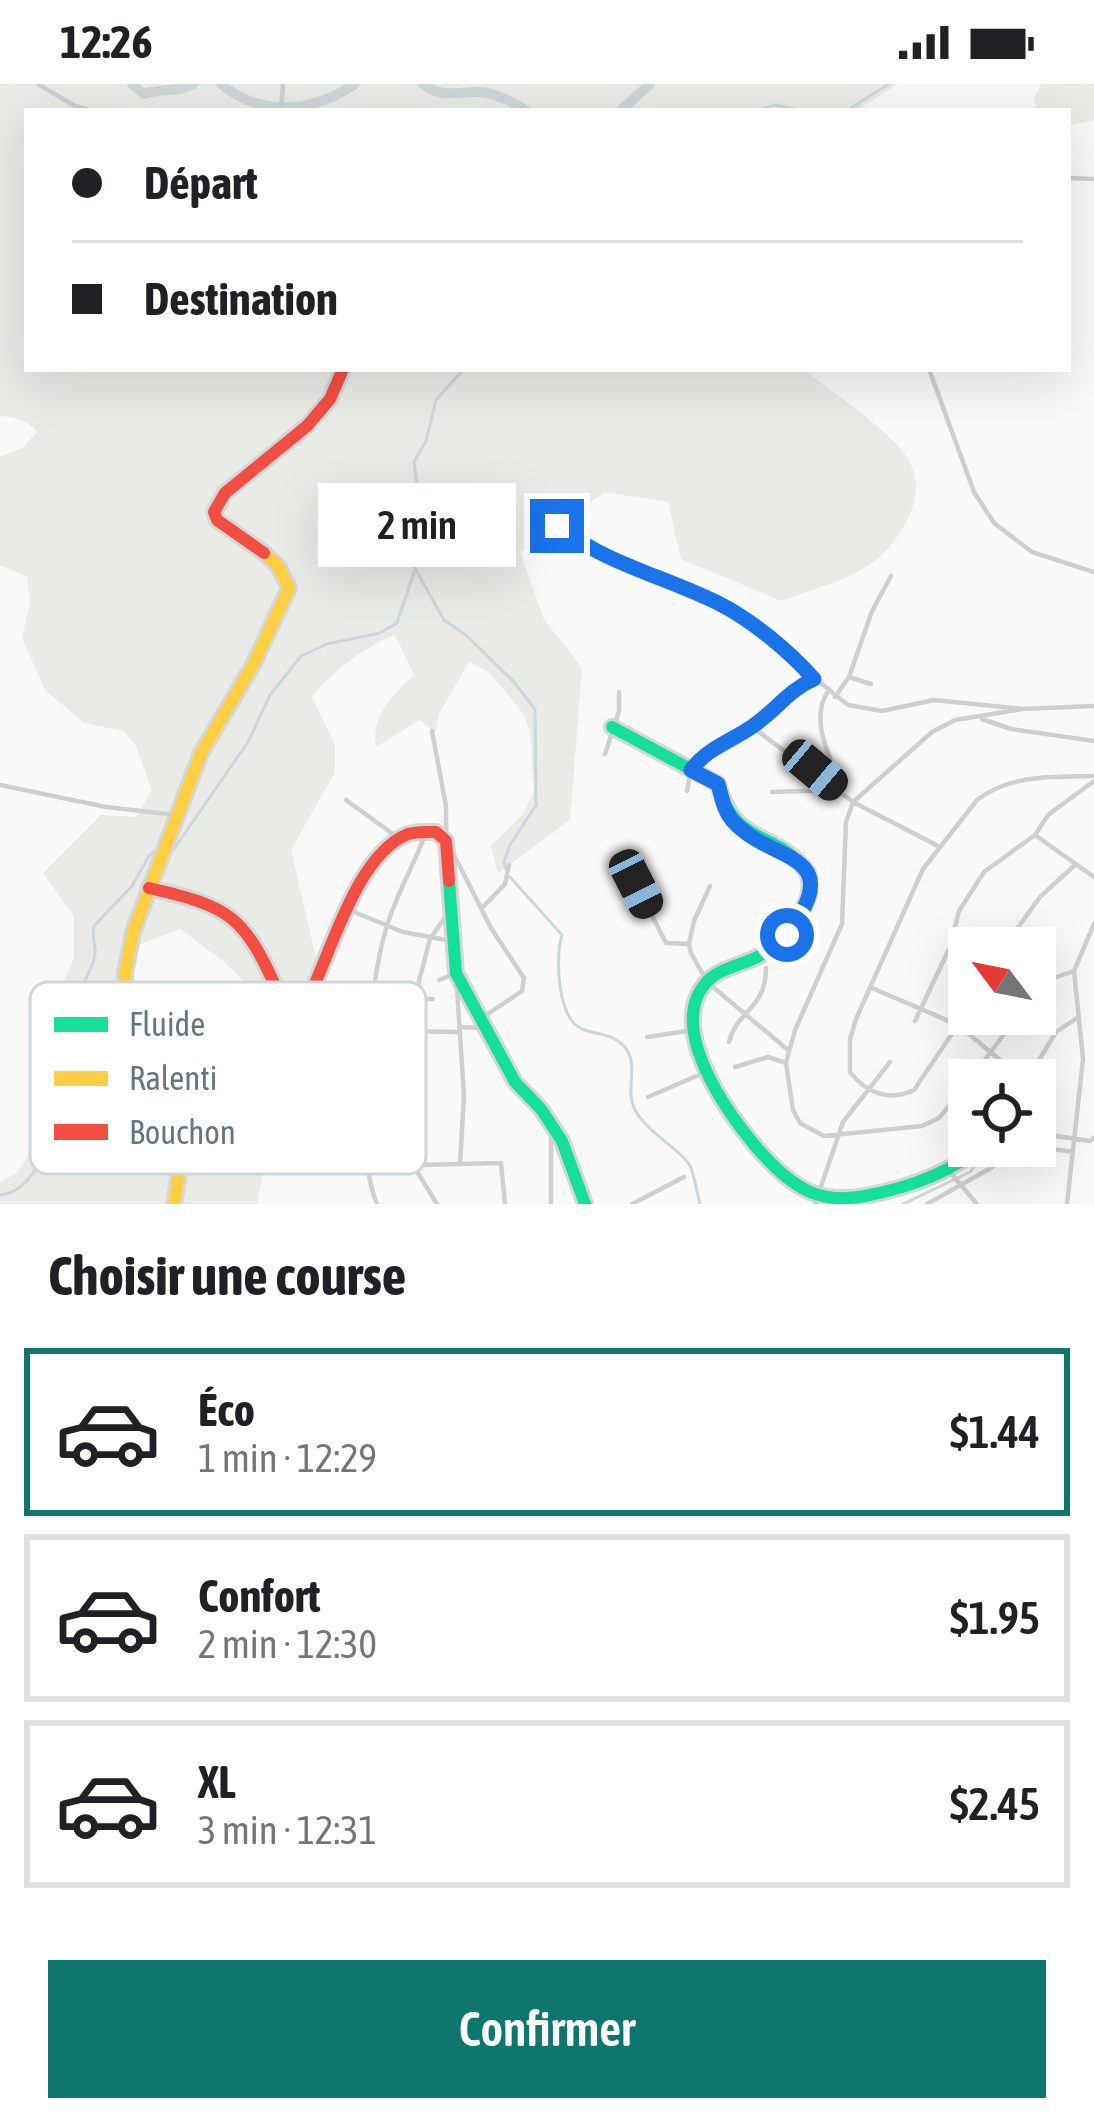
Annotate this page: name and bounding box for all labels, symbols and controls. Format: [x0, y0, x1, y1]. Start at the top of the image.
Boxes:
text: 12:26 [60, 16, 153, 68]
text: Départ [144, 157, 258, 209]
text: Destination [144, 273, 338, 325]
callout: 2 min [317, 484, 515, 568]
route end [530, 499, 584, 553]
text: 2 min [377, 503, 457, 547]
car [776, 733, 854, 807]
car [604, 844, 668, 924]
route start [760, 908, 814, 962]
north arrow [948, 927, 1056, 1035]
map controls [948, 927, 1056, 1167]
legend [30, 982, 426, 1174]
text: Fluide [129, 1005, 205, 1043]
text: Ralenti [129, 1059, 217, 1097]
button: locate [948, 1059, 1056, 1167]
text: Bouchon [129, 1113, 236, 1151]
text: Choisir une course [48, 1245, 406, 1306]
icon: car [54, 1378, 162, 1486]
text: Éco [198, 1384, 255, 1436]
text: $1.44 [950, 1406, 1040, 1458]
text: 1 min · 12:29 [198, 1436, 377, 1480]
icon: car [54, 1564, 162, 1672]
text: Confort [198, 1570, 321, 1622]
text: $1.95 [950, 1592, 1040, 1644]
text: 2 min · 12:30 [198, 1622, 377, 1666]
icon: car [54, 1750, 162, 1858]
text: XL [198, 1756, 236, 1808]
text: $2.45 [950, 1778, 1040, 1830]
text: 3 min · 12:31 [198, 1808, 377, 1852]
button: Confirmer [48, 1960, 1046, 2098]

